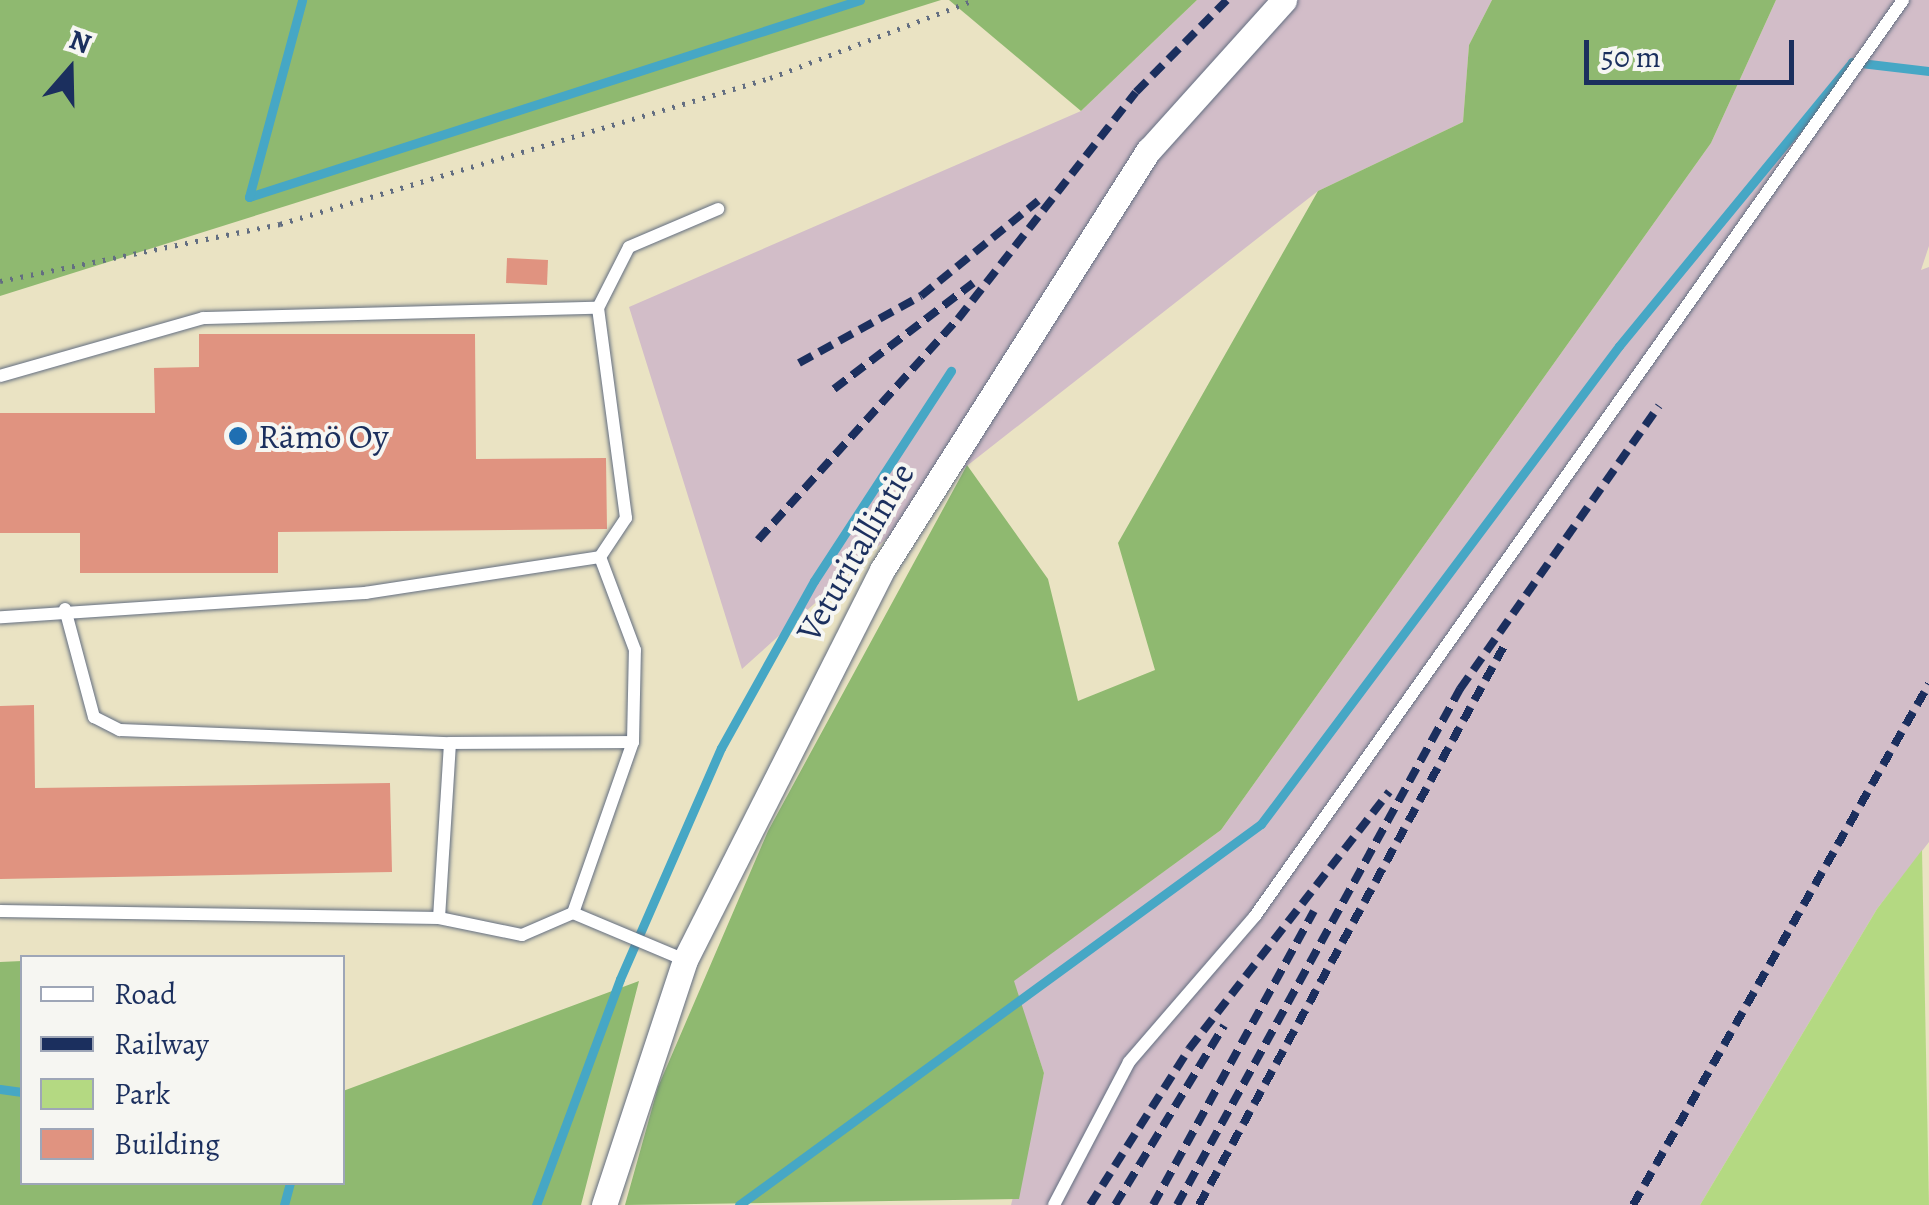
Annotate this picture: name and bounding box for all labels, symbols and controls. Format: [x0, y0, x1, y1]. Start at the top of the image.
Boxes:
north arrow [20, 20, 120, 120]
text: N [64, 20, 96, 63]
scale bar [1589, 20, 1799, 82]
text: 50 m [1601, 37, 1661, 77]
place label: Rämö Oy [258, 415, 389, 457]
marker: Rämö Oy [227, 425, 249, 447]
street label: Veturitallintie [787, 455, 923, 649]
legend [20, 955, 345, 1185]
text: Road [114, 974, 176, 1014]
text: Railway [114, 1024, 209, 1064]
text: Park [114, 1074, 170, 1114]
text: Building [114, 1124, 220, 1164]

